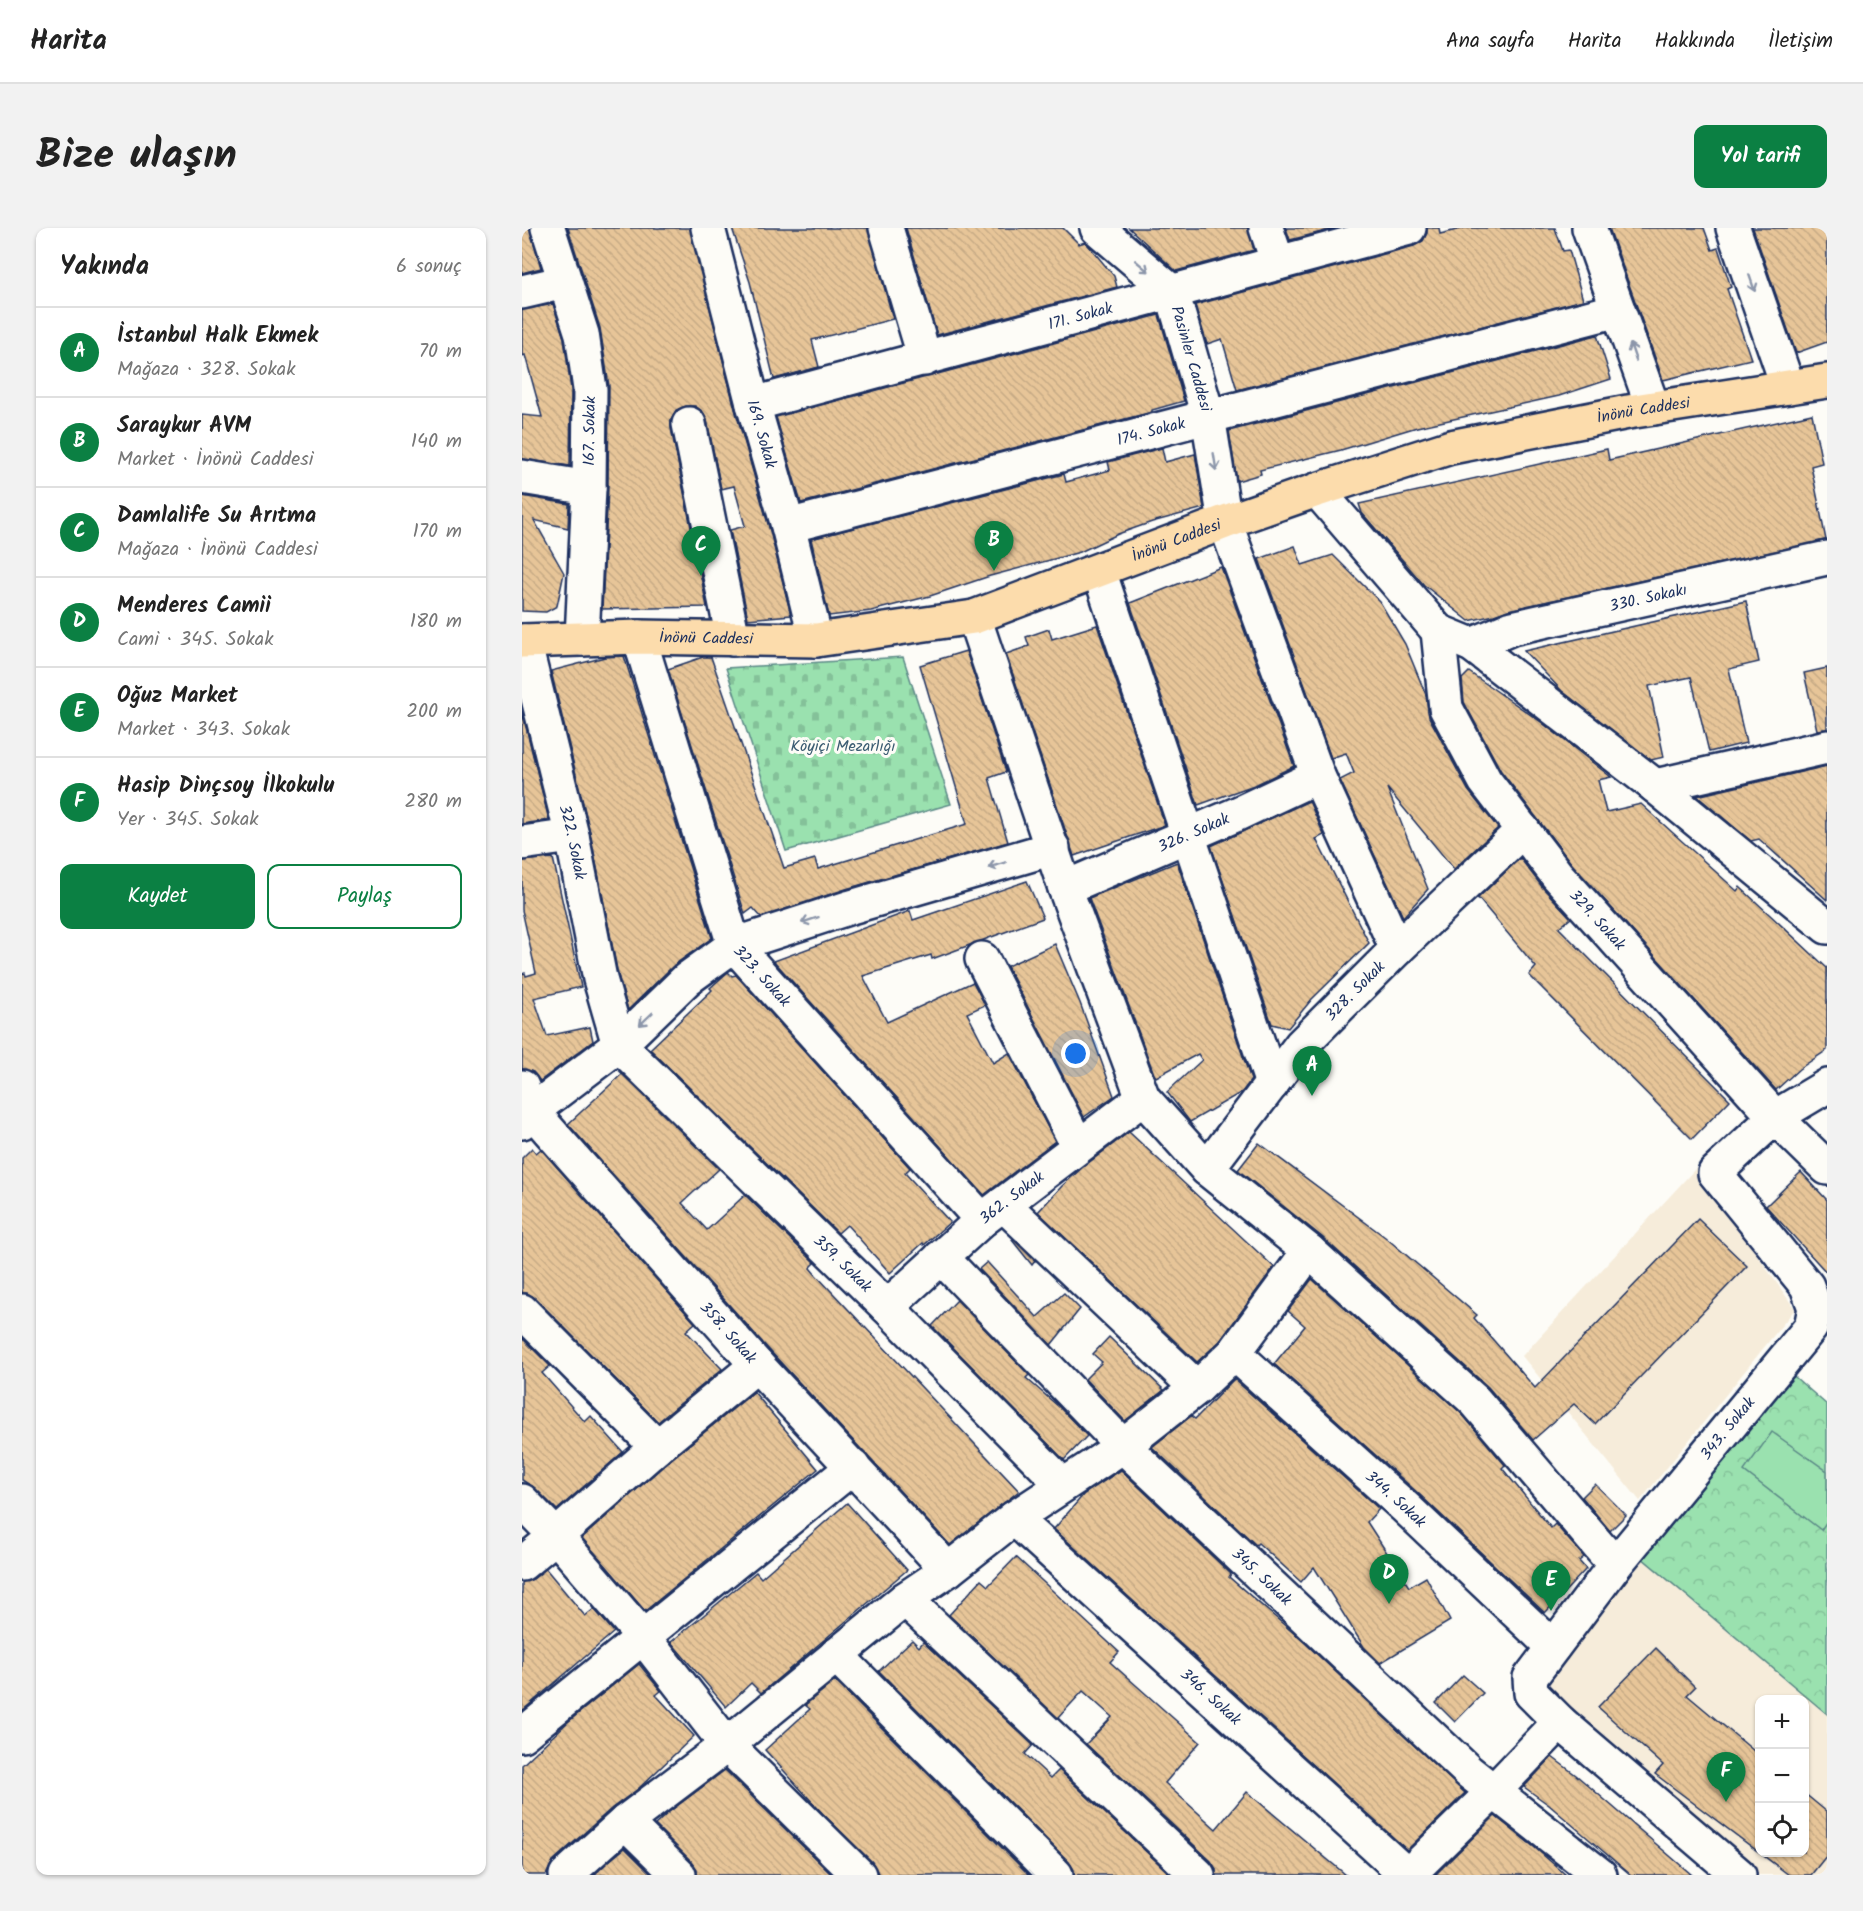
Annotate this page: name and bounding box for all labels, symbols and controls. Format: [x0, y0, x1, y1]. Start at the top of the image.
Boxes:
text: Harita [30, 19, 107, 64]
text: Ana sayfa [1446, 25, 1535, 58]
text: Harita [1568, 25, 1622, 58]
text: Hakkında [1655, 25, 1735, 58]
text: İletişim [1768, 25, 1833, 58]
text: Bize ulaşın [36, 123, 237, 190]
button: Yol tarifi [1694, 125, 1827, 188]
text: Yakında [60, 246, 149, 288]
text: 6 sonuç [396, 251, 462, 283]
one-way arrow [1134, 259, 1149, 273]
one-way arrow [1748, 273, 1759, 292]
street label: 171. Sokak [1045, 295, 1116, 337]
street label: Pasinler Caddesi [1164, 303, 1219, 416]
text: İstanbul Halk Ekmek [117, 319, 318, 354]
text: A [73, 336, 86, 368]
text: 70 m [419, 336, 462, 368]
one-way arrow [1627, 344, 1638, 362]
text: Mağaza · 328. Sokak [117, 354, 296, 386]
street label: İnönü Caddesi [1594, 390, 1693, 430]
street label: 167. Sokak [577, 395, 603, 466]
street label: 169. Sokak [740, 397, 783, 472]
text: Saraykur AVM [117, 409, 251, 444]
street label: 174. Sokak [1114, 411, 1188, 452]
text: B [73, 426, 86, 458]
text: 140 m [411, 426, 462, 458]
text: Market · İnönü Caddesi [117, 444, 313, 476]
one-way arrow [1210, 452, 1221, 472]
text: Damlalife Su Arıtma [117, 499, 316, 534]
street label: İnönü Caddesi [1128, 512, 1226, 569]
text: C [73, 516, 86, 548]
text: 170 m [413, 516, 462, 548]
pin: B [974, 522, 1014, 571]
pin: C [682, 526, 720, 576]
text: Mağaza · İnönü Caddesi [117, 534, 318, 566]
street label: 330. Sokakı [1607, 577, 1689, 618]
text: Menderes Camii [117, 589, 271, 624]
text: D [73, 606, 86, 638]
text: 180 m [410, 606, 462, 638]
text: Cami · 345. Sokak [117, 624, 274, 656]
street label: İnönü Caddesi [659, 625, 754, 651]
text: Oğuz Market [117, 679, 238, 714]
text: E [74, 696, 85, 728]
text: 200 m [406, 696, 462, 728]
text: Market · 343. Sokak [117, 714, 290, 746]
park label: Köyiçi Mezarlığı [791, 734, 895, 759]
text: Hasip Dinçsoy İlkokulu [117, 769, 334, 804]
text: F [74, 786, 85, 818]
text: 280 m [404, 786, 462, 818]
street label: 322. Sokak [552, 802, 593, 882]
text: Yer · 345. Sokak [117, 804, 259, 836]
street label: 326. Sokak [1154, 806, 1234, 859]
one-way arrow [988, 859, 1007, 871]
button: Kaydet [60, 864, 255, 929]
button: Paylaş [267, 864, 462, 929]
street label: 329. Sokak [1563, 884, 1632, 956]
one-way arrow [801, 916, 820, 927]
street label: 323. Sokak [727, 939, 797, 1013]
street label: 328. Sokak [1319, 955, 1391, 1027]
one-way arrow [639, 1011, 654, 1026]
your location [1061, 1039, 1090, 1068]
pin: A [1292, 1046, 1332, 1096]
street label: 362. Sokak [974, 1164, 1050, 1230]
street label: 359. Sokak [807, 1229, 878, 1299]
street label: 358. Sokak [694, 1296, 763, 1370]
street label: 343. Sokak [1694, 1391, 1762, 1465]
street label: 344. Sokak [1360, 1464, 1432, 1534]
street label: 345. Sokak [1226, 1542, 1298, 1612]
pin: D [1370, 1554, 1408, 1604]
pin: E [1532, 1562, 1570, 1611]
street label: 346. Sokak [1175, 1662, 1248, 1732]
map controls [1755, 1695, 1809, 1857]
button: + [1755, 1695, 1809, 1749]
button: − [1755, 1749, 1809, 1803]
pin: F [1706, 1752, 1746, 1802]
button: locate [1755, 1803, 1809, 1857]

